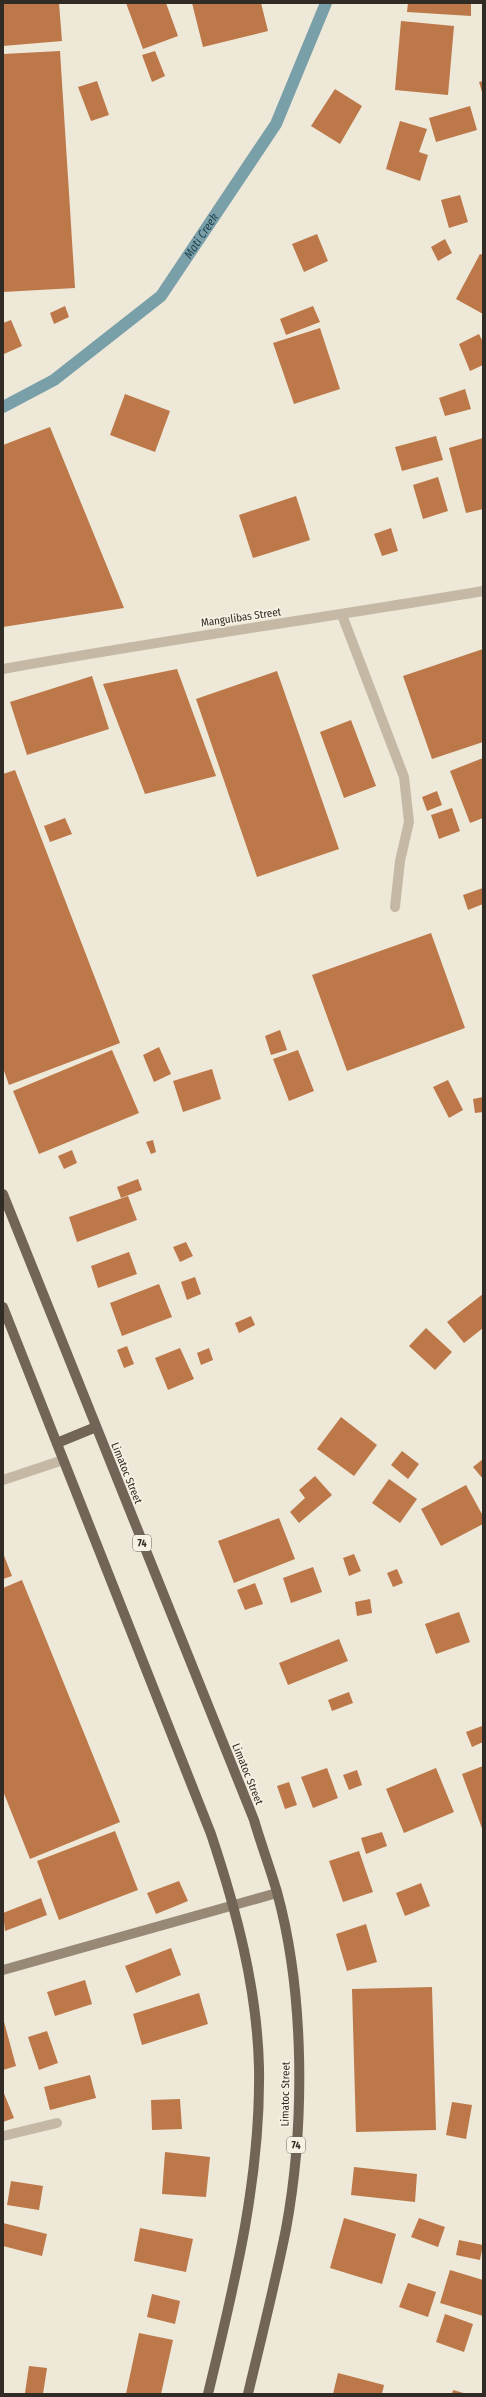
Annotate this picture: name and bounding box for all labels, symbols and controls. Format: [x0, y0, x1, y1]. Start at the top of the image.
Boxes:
water label: Mati Creek [181, 211, 221, 261]
street label: Mangulibas Street [200, 605, 282, 630]
street label: Limatoc Street [108, 1441, 145, 1506]
road number: 74 [133, 1535, 151, 1551]
street label: Limatoc Street [229, 1742, 266, 1807]
street label: Limatoc Street [278, 2061, 293, 2127]
road number: 74 [287, 2137, 305, 2153]

